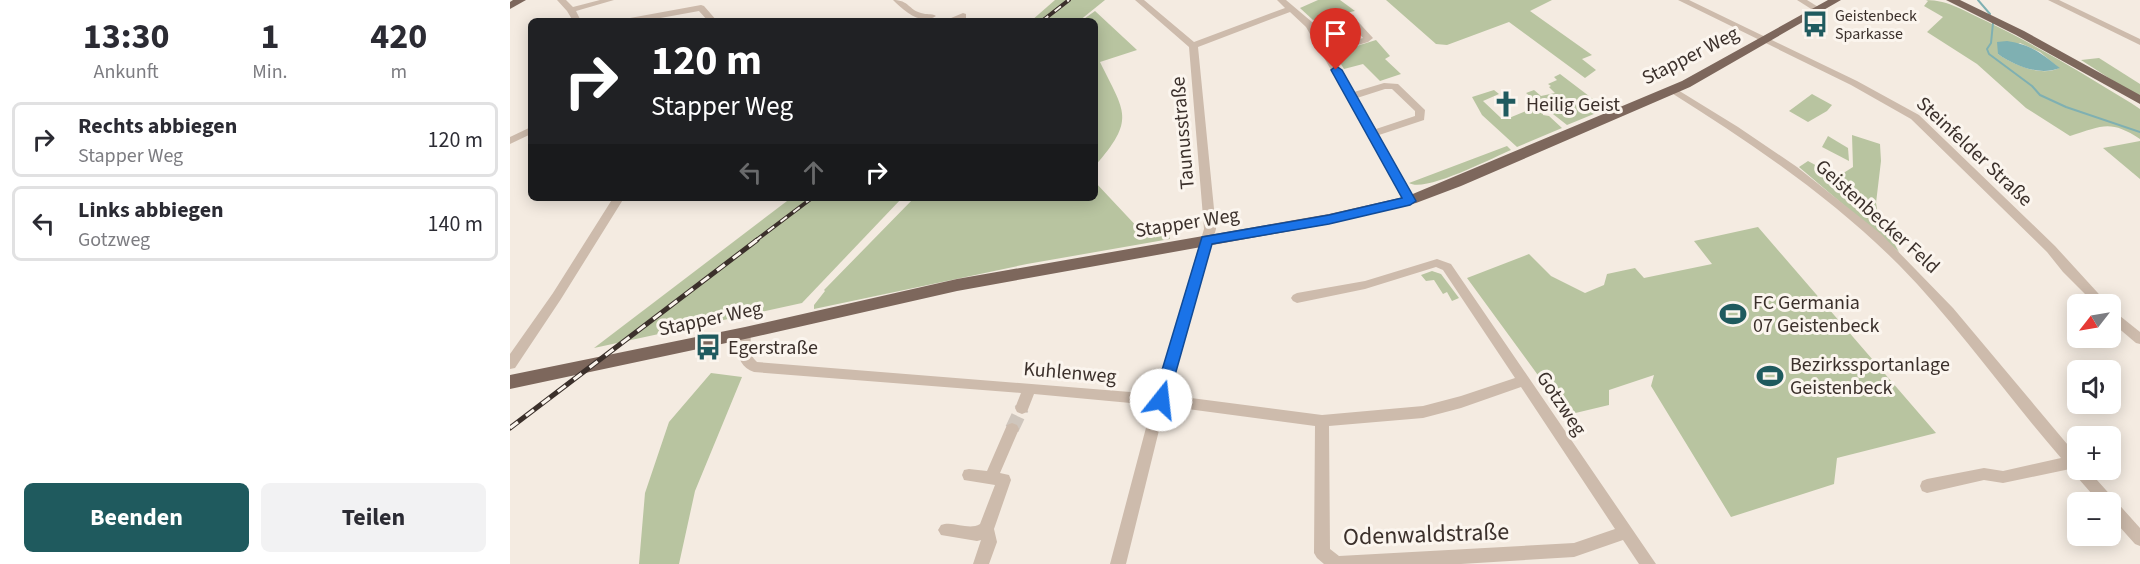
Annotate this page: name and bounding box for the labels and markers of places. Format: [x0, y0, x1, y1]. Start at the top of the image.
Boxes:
place label: Geistenbeck Sparkasse [1835, 5, 1917, 45]
pin [1310, 8, 1361, 70]
bus stop icon: Geistenbeck Sparkasse [1800, 9, 1830, 39]
church icon: Heilig Geist [1491, 89, 1521, 119]
place label: Heilig Geist [1526, 91, 1620, 119]
place label: FC Germania 07 Geistenbeck [1753, 289, 1879, 340]
sports icon: FC Germania 07 Geistenbeck [1718, 299, 1748, 329]
bus stop icon: Egerstraße [693, 332, 723, 362]
place label: Egerstraße [728, 334, 818, 362]
place label: Bezirkssportanlage Geistenbeck [1790, 351, 1950, 402]
sports icon: Bezirkssportanlage Geistenbeck [1755, 361, 1785, 391]

